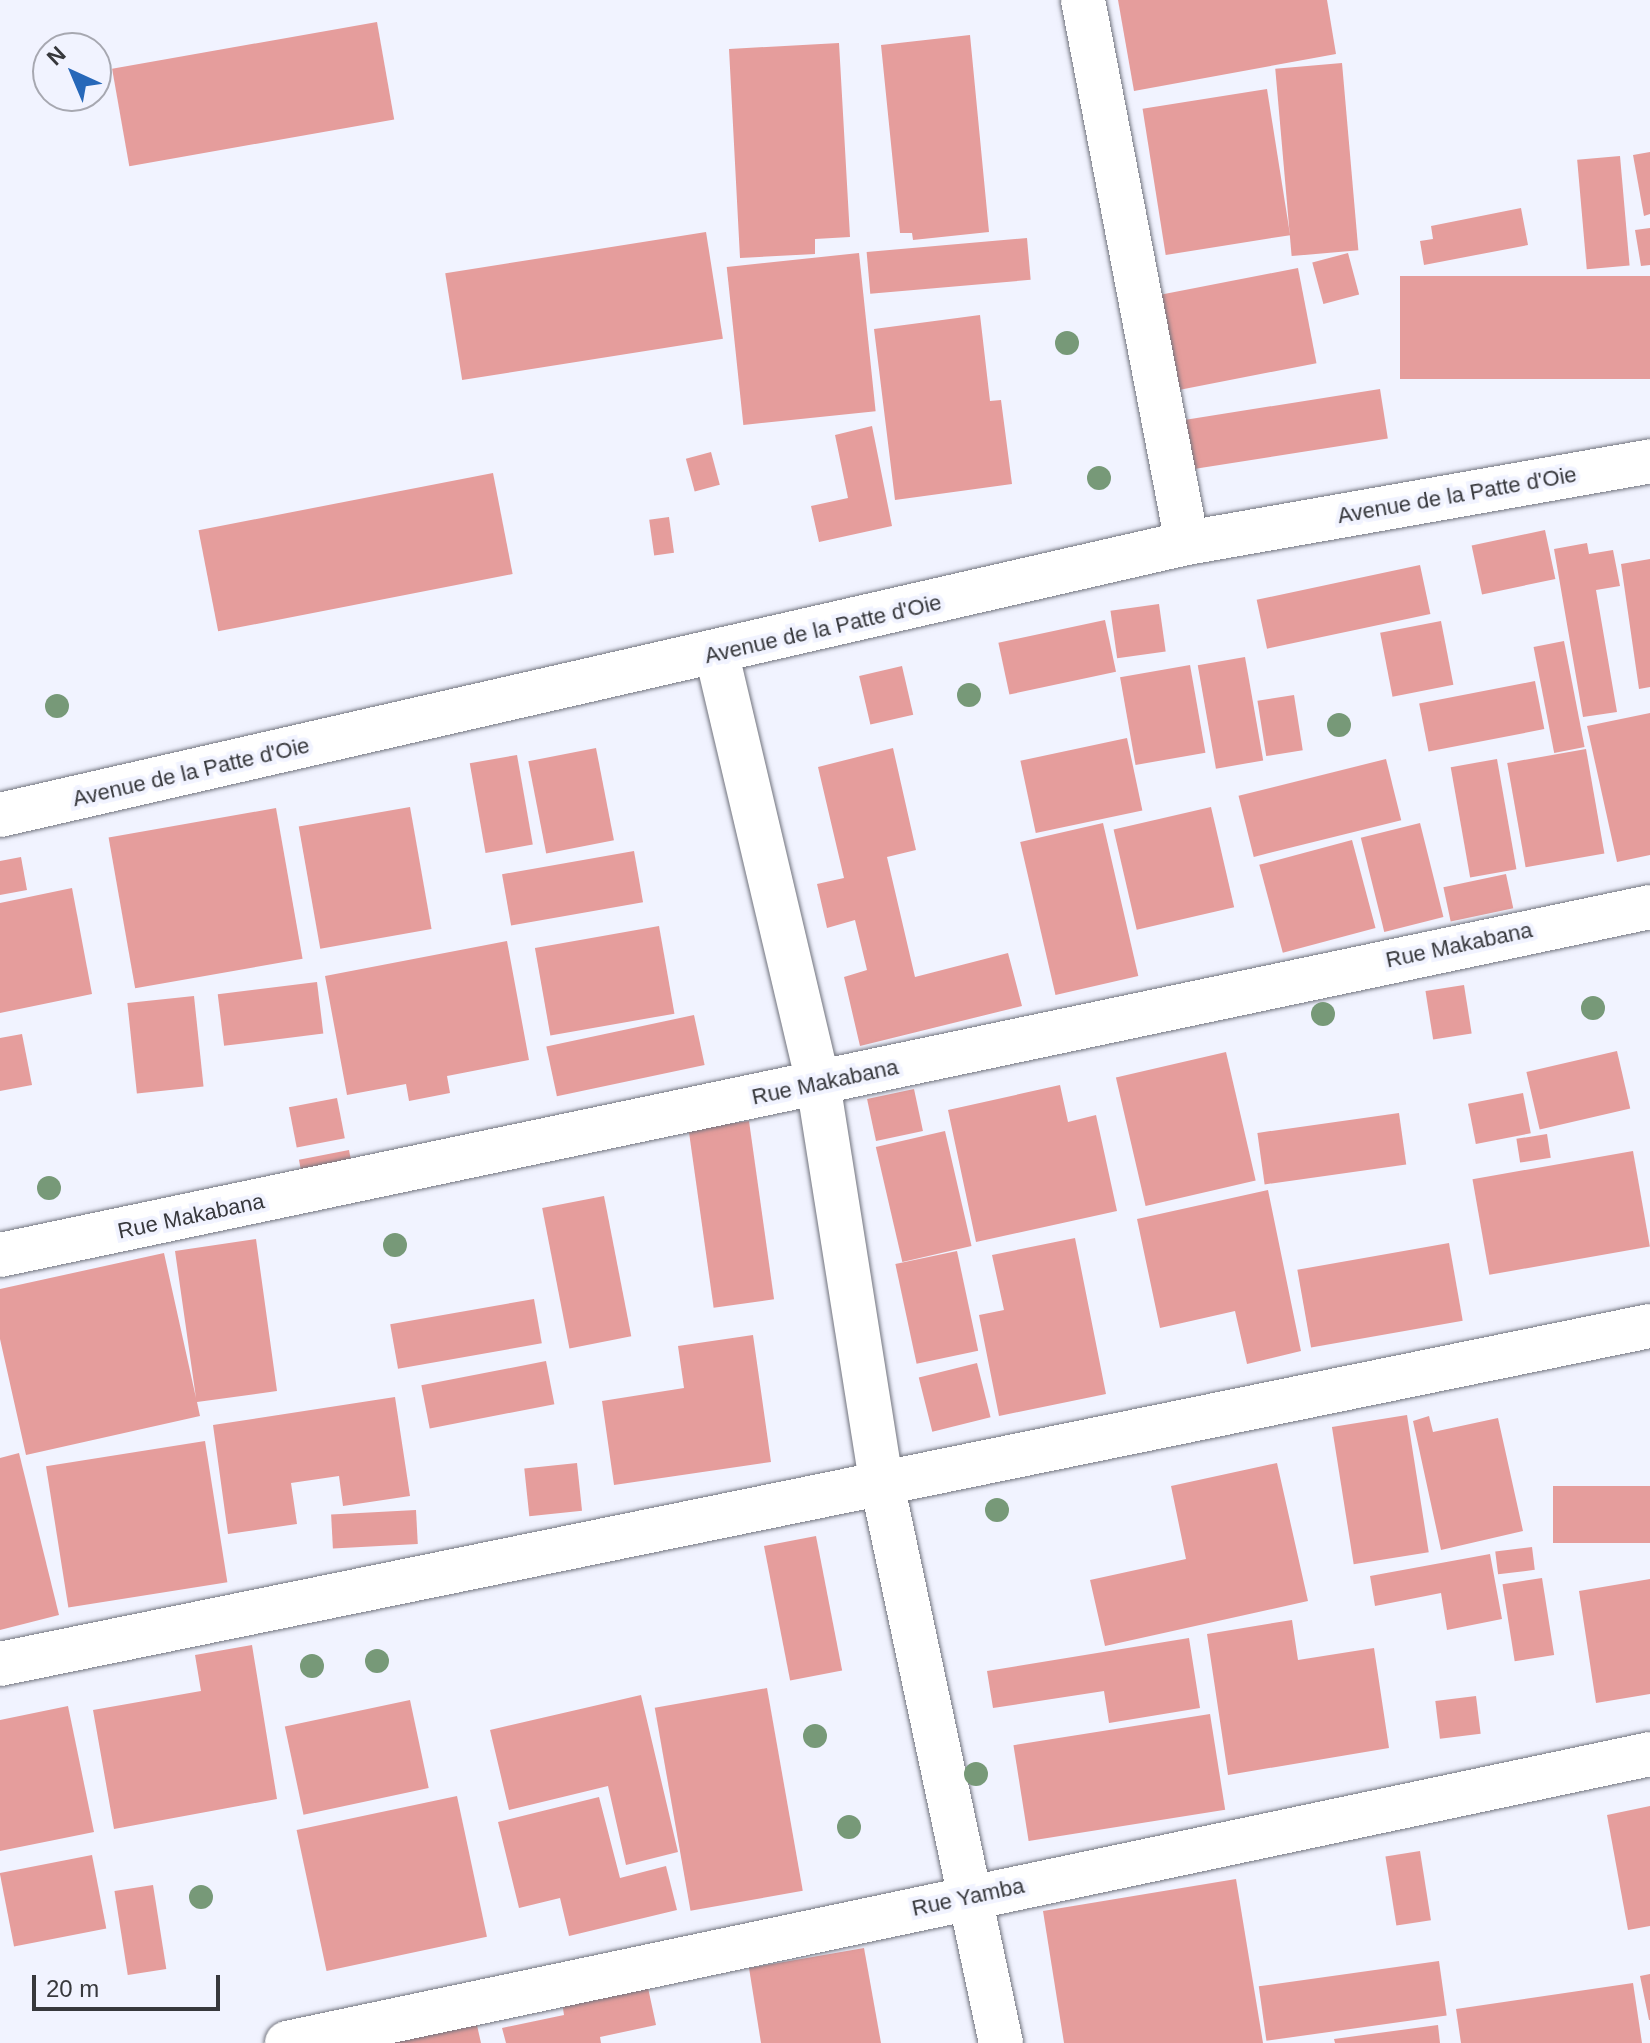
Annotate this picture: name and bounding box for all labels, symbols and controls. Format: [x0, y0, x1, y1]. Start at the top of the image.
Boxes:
north arrow [32, 32, 112, 112]
text: N [42, 41, 71, 70]
street label: Avenue de la Patte d'Oie [1335, 461, 1579, 529]
street label: Avenue de la Patte d'Oie [702, 589, 944, 669]
street label: Avenue de la Patte d'Oie [70, 732, 312, 812]
street label: Rue Makabana [1383, 917, 1535, 973]
street label: Rue Makabana [749, 1054, 901, 1110]
street label: Rue Makabana [115, 1188, 267, 1244]
street label: Rue Yamba [909, 1872, 1027, 1922]
scale bar [36, 1959, 224, 2009]
text: 20 m [46, 1975, 99, 2002]

